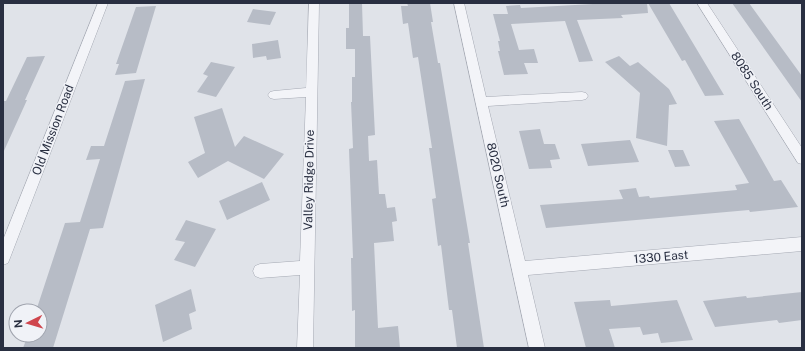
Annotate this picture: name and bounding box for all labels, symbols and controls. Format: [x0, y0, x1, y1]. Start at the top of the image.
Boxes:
street label: 8085 South [728, 49, 776, 113]
street label: Old Mission Road [29, 83, 77, 177]
street label: Valley Ridge Drive [301, 129, 317, 230]
street label: 8020 South [484, 141, 512, 209]
street label: 1330 East [633, 248, 689, 266]
north arrow [8, 303, 48, 343]
text: N [12, 319, 24, 329]

